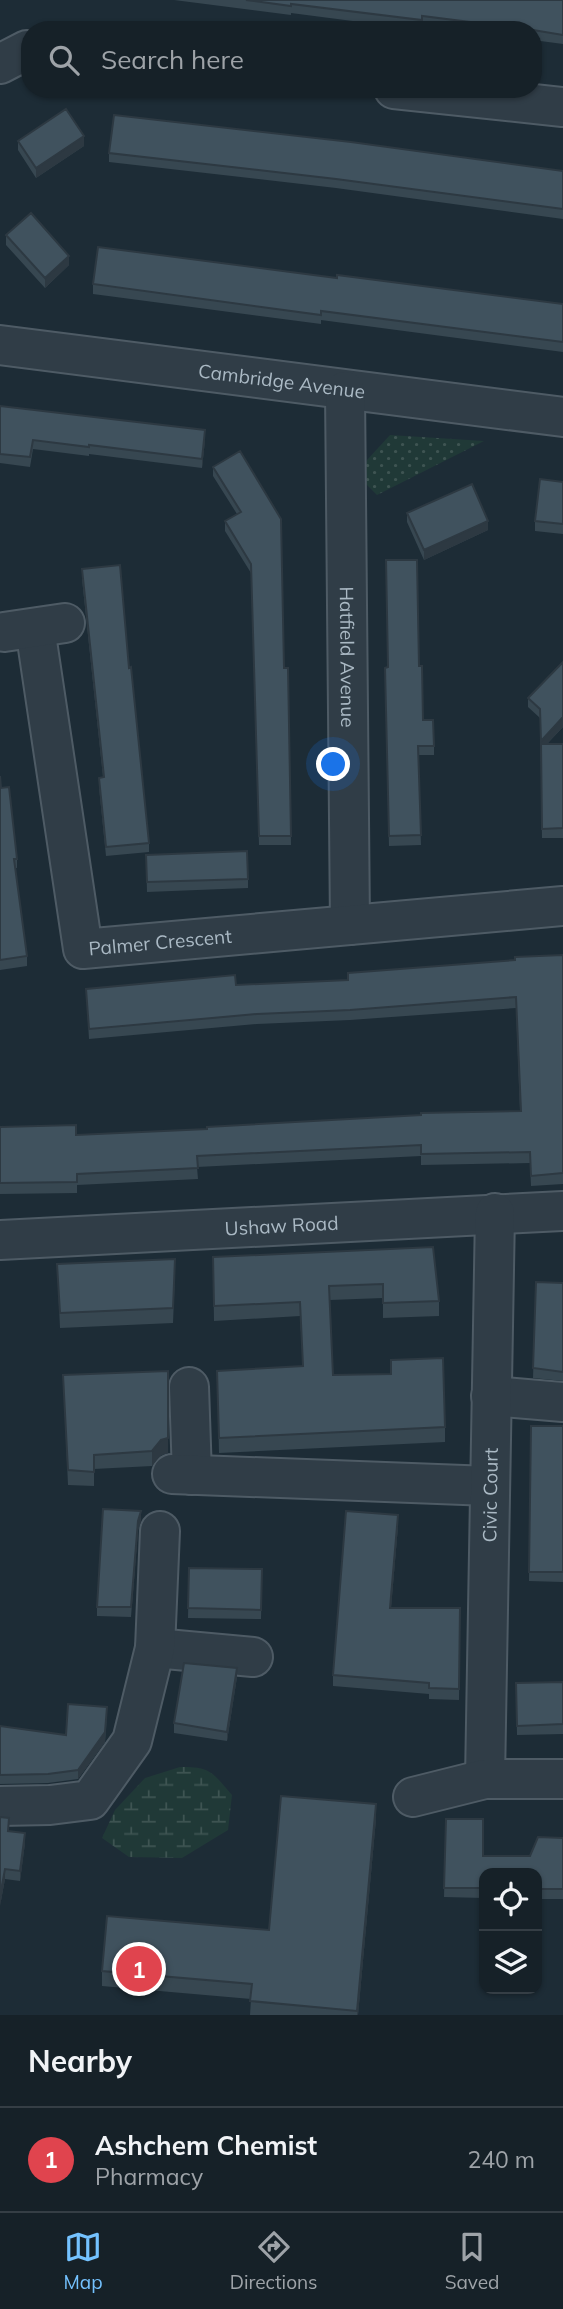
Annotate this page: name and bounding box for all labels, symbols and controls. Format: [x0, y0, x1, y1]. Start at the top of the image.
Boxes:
search box [21, 21, 542, 98]
icon: search [45, 41, 83, 79]
text: Search here [101, 43, 244, 76]
street label: Cambridge Avenue [197, 358, 367, 404]
street label: Hatfield Avenue [335, 586, 360, 728]
your location [316, 747, 350, 781]
street label: Palmer Crescent [87, 924, 233, 960]
street label: Ushaw Road [224, 1211, 339, 1240]
street label: Civic Court [477, 1447, 503, 1543]
map controls [479, 1868, 542, 1994]
button: locate [479, 1868, 542, 1931]
button: layers [479, 1931, 542, 1994]
pin: 1 [116, 1943, 162, 1995]
text: Nearby [28, 2042, 132, 2080]
text: Ashchem Chemist [95, 2129, 317, 2162]
text: 1 [44, 2145, 58, 2174]
text: 240 m [467, 2145, 535, 2174]
text: Pharmacy [95, 2162, 203, 2191]
tab: Map [64, 2228, 103, 2294]
tab: Directions [230, 2228, 318, 2294]
tab: Saved [445, 2228, 499, 2294]

